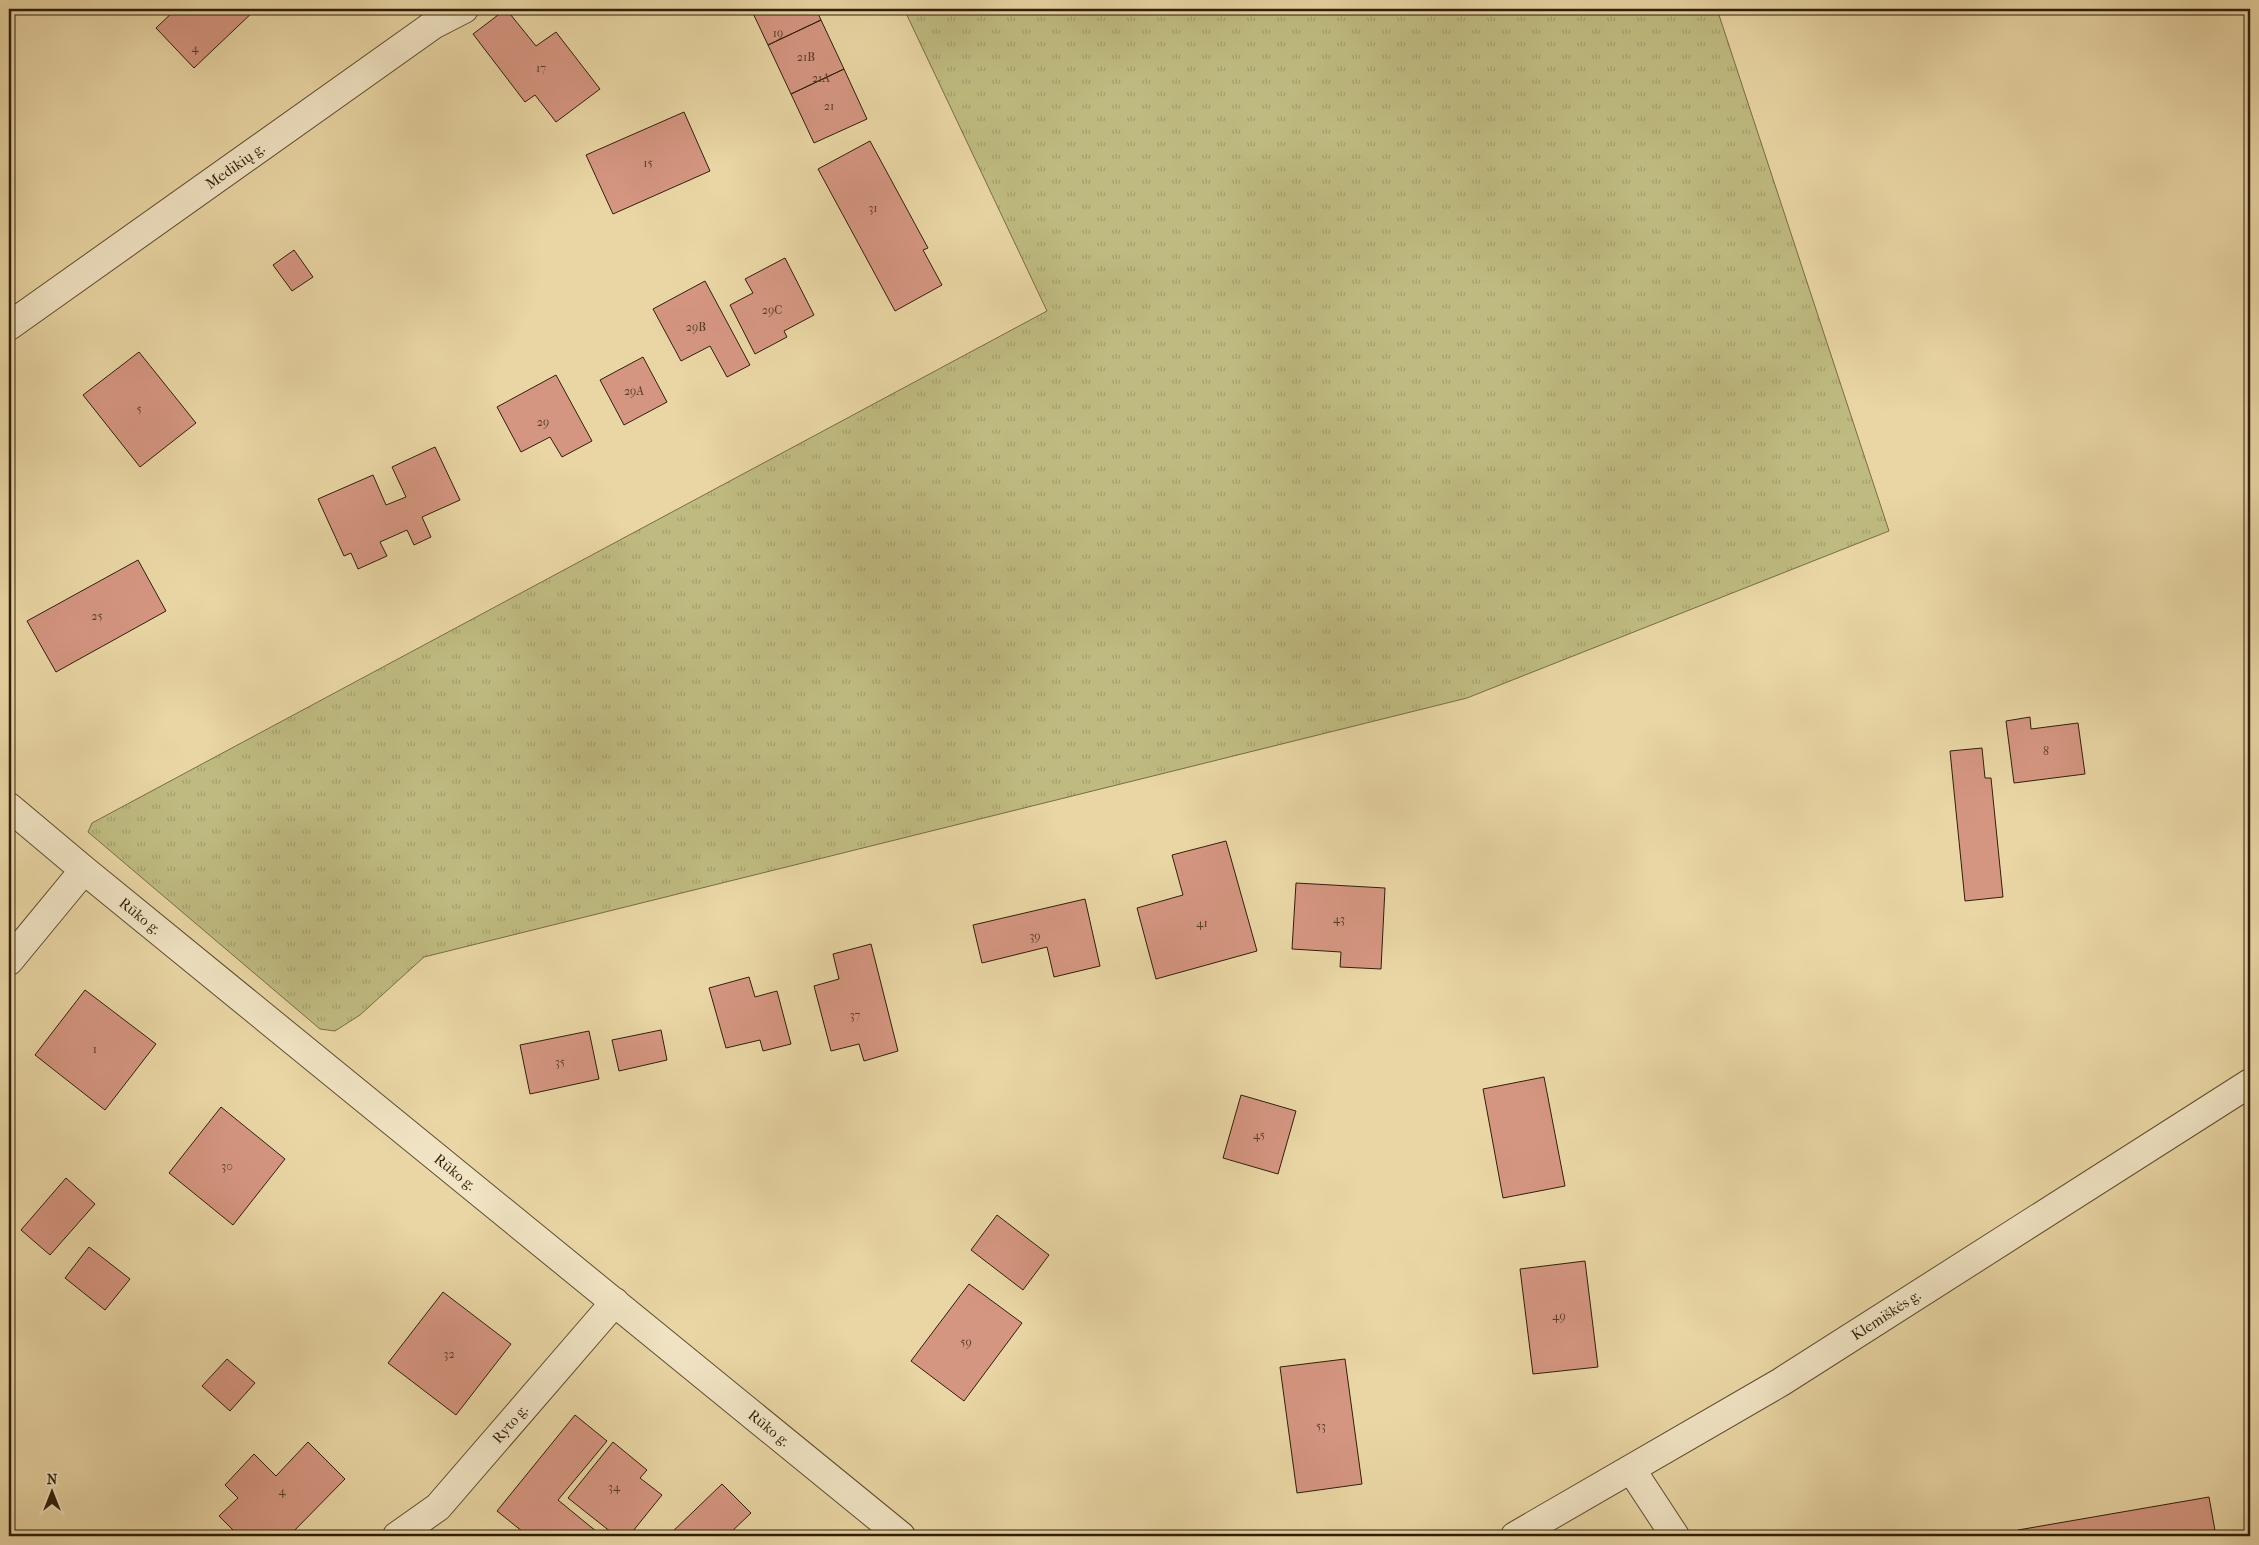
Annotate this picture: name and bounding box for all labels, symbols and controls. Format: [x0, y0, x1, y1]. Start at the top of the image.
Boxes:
house number: 19 [773, 26, 783, 40]
house number: 4 [191, 41, 199, 55]
house number: 21B [797, 50, 815, 64]
house number: 17 [536, 61, 546, 75]
house number: 21A [812, 71, 830, 85]
house number: 21 [824, 99, 834, 113]
street label: Medikių g. [202, 139, 268, 193]
house number: 15 [643, 156, 653, 170]
house number: 31 [868, 201, 878, 215]
house number: 29C [762, 303, 782, 317]
house number: 29B [686, 320, 706, 334]
house number: 29A [624, 384, 644, 398]
house number: 5 [136, 402, 142, 416]
house number: 29 [537, 415, 549, 429]
house number: 25 [91, 609, 103, 623]
house number: 8 [2043, 744, 2049, 758]
street label: Rūko g. [116, 894, 165, 938]
house number: 43 [1333, 912, 1345, 926]
house number: 41 [1196, 916, 1208, 930]
house number: 39 [1029, 929, 1041, 943]
house number: 37 [850, 1008, 861, 1022]
house number: 1 [93, 1042, 97, 1056]
house number: 35 [555, 1055, 565, 1069]
house number: 45 [1253, 1128, 1265, 1142]
street label: Rūko g. [431, 1150, 480, 1194]
house number: 30 [221, 1159, 233, 1173]
street label: Klemiškės g. [1848, 1286, 1924, 1344]
house number: 49 [1552, 1309, 1566, 1323]
house number: 59 [960, 1335, 972, 1349]
house number: 32 [443, 1347, 455, 1361]
street label: Ryto g. [488, 1401, 532, 1447]
street label: Rūko g. [745, 1406, 794, 1450]
house number: 53 [1316, 1419, 1326, 1433]
north arrow [28, 1468, 78, 1518]
text: N [47, 1471, 58, 1488]
house number: 34 [608, 1480, 621, 1494]
house number: 4 [278, 1484, 286, 1498]

